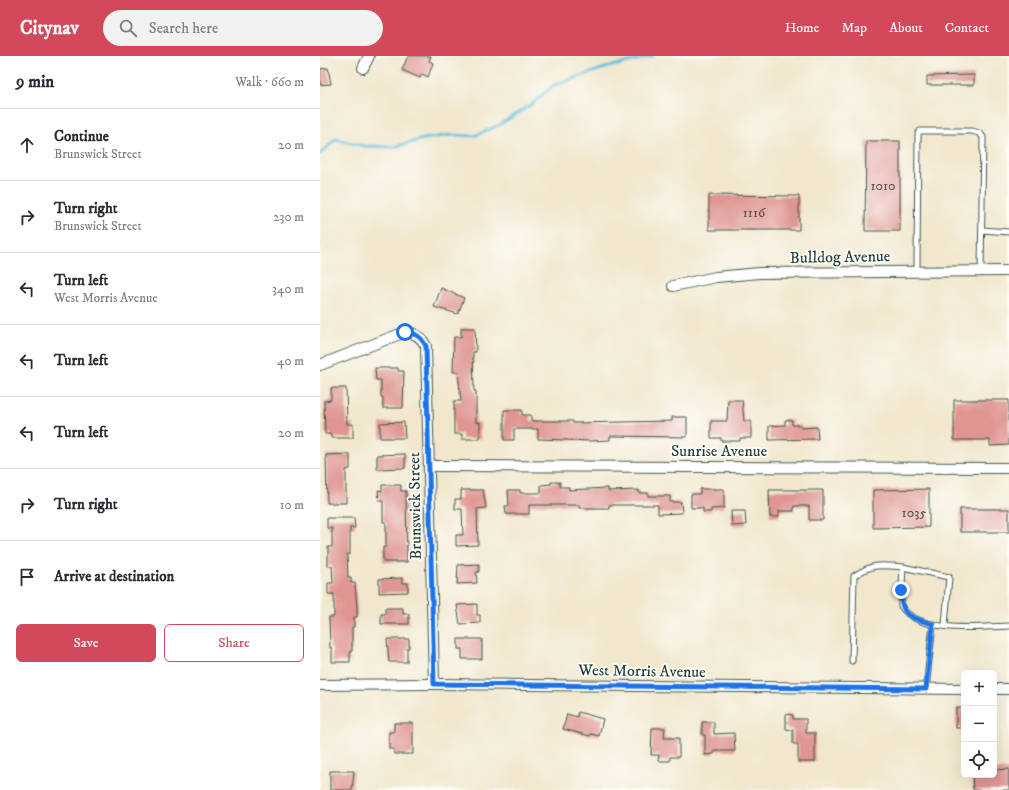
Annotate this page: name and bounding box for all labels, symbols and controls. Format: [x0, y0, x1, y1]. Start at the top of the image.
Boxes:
search box [103, 10, 383, 46]
text: Citynav [20, 17, 79, 40]
icon: search [117, 17, 139, 39]
text: Search here [149, 19, 218, 38]
text: Home [785, 19, 819, 37]
text: Map [841, 19, 867, 37]
text: About [889, 19, 923, 37]
text: Contact [945, 19, 989, 37]
text: 9 min [16, 71, 54, 93]
text: Walk · 660 m [235, 74, 304, 90]
text: Continue [54, 127, 109, 146]
icon: ahead [16, 134, 38, 156]
text: 20 m [278, 137, 304, 153]
text: Brunswick Street [54, 146, 142, 162]
house number: 1010 [870, 177, 896, 195]
text: Turn right [54, 199, 117, 218]
house number: 1116 [743, 204, 766, 222]
icon: right [16, 206, 38, 228]
text: 230 m [273, 209, 304, 225]
text: Brunswick Street [54, 218, 142, 234]
street label: Bulldog Avenue [790, 246, 891, 268]
text: Turn left [54, 271, 108, 290]
icon: left [16, 278, 38, 300]
text: 340 m [272, 281, 304, 297]
text: West Morris Avenue [54, 290, 158, 306]
route start [396, 323, 414, 341]
icon: left [16, 350, 38, 372]
text: Turn left [54, 351, 108, 370]
text: 40 m [277, 353, 304, 369]
icon: left [16, 422, 38, 444]
text: Turn left [54, 423, 108, 442]
text: 20 m [278, 425, 304, 441]
street label: Sunrise Avenue [671, 441, 767, 461]
street label: Brunswick Street [404, 452, 426, 560]
icon: right [16, 494, 38, 516]
text: Turn right [54, 495, 117, 514]
text: 10 m [280, 497, 304, 513]
house number: 1035 [902, 504, 926, 522]
icon: arrive [16, 566, 38, 588]
text: Arrive at destination [54, 567, 174, 586]
route end [892, 581, 910, 599]
button: Save [16, 624, 156, 662]
button: Share [164, 624, 304, 662]
street label: West Morris Avenue [577, 660, 706, 682]
map controls [961, 670, 997, 778]
button: + [961, 670, 997, 706]
button: − [961, 706, 997, 742]
button: locate [961, 742, 997, 778]

